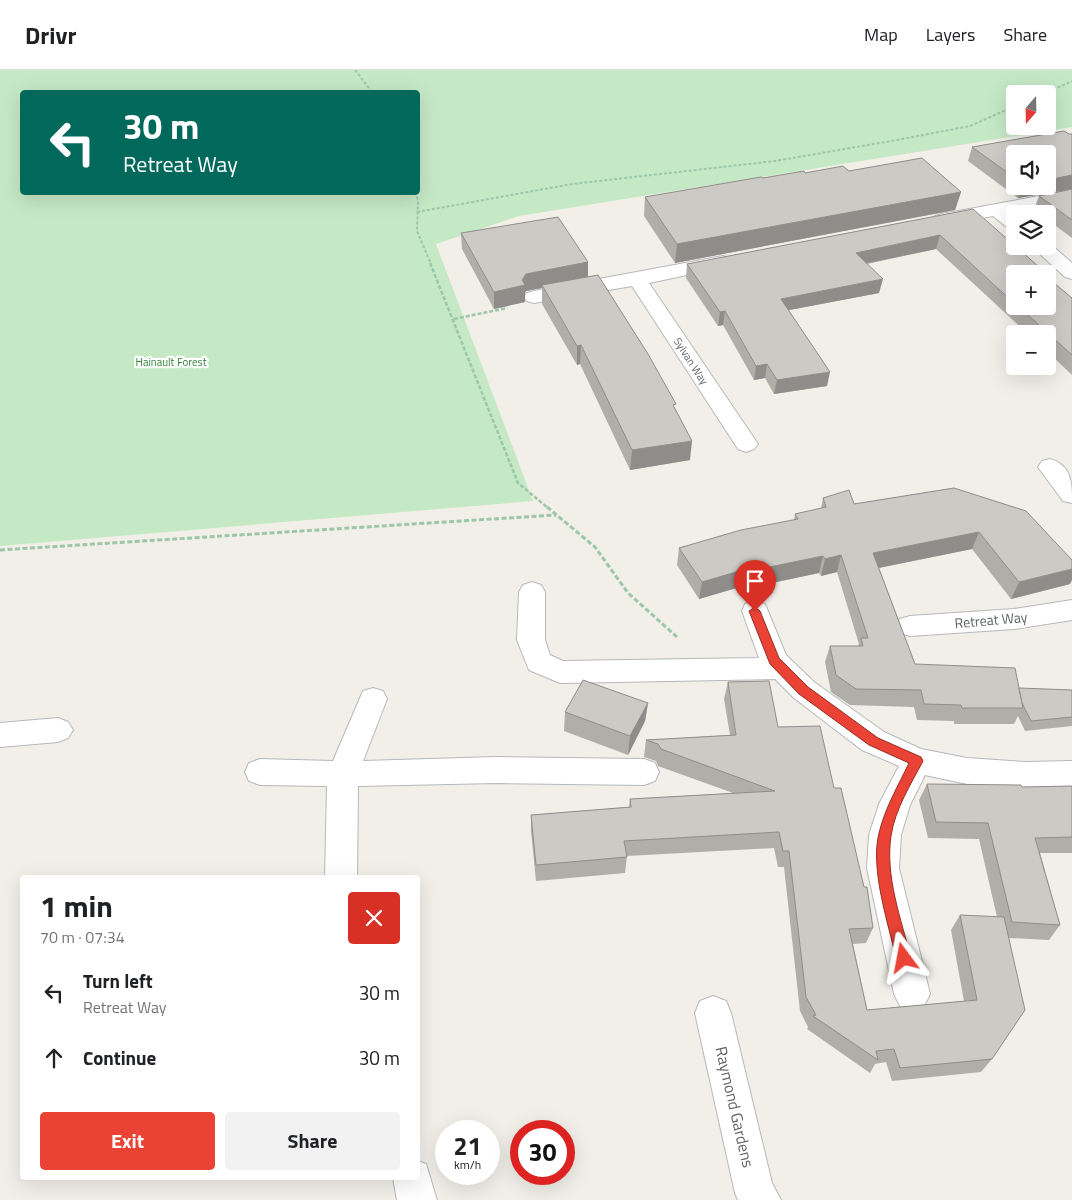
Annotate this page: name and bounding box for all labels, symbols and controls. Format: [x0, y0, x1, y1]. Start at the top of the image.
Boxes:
text: Drivr [25, 17, 76, 53]
text: Map [864, 21, 898, 48]
text: Layers [926, 21, 975, 48]
text: Share [1003, 21, 1047, 48]
north arrow [1006, 85, 1056, 135]
map controls [1006, 85, 1056, 375]
text: 30 m [123, 99, 199, 153]
icon: left [40, 110, 105, 175]
button: sound [1006, 145, 1056, 195]
text: Retreat Way [123, 147, 238, 181]
button: layers [1006, 205, 1056, 255]
button: + [1006, 265, 1056, 315]
button: − [1006, 325, 1056, 375]
street label: Sylvan Way [670, 334, 713, 388]
park label: Hainault Forest [135, 354, 207, 370]
pin [734, 560, 776, 611]
icon: arrive [741, 567, 769, 595]
street label: Retreat Way [954, 606, 1029, 633]
text: 1 min [40, 883, 113, 929]
button: close [348, 892, 400, 944]
text: 70 m · 07:34 [40, 925, 125, 949]
position arrow [877, 931, 929, 983]
text: Turn left [83, 966, 153, 995]
text: 30 m [359, 978, 400, 1007]
icon: left [40, 979, 68, 1007]
text: Retreat Way [83, 995, 167, 1019]
text: Continue [83, 1043, 156, 1072]
text: 30 m [359, 1043, 400, 1072]
icon: ahead [40, 1044, 68, 1072]
street label: Raymond Gardens [709, 1044, 761, 1170]
button: Exit [40, 1112, 215, 1170]
button: Share [225, 1112, 400, 1170]
speed limit sign: 30 [510, 1120, 575, 1185]
text: 21 [453, 1127, 482, 1165]
text: km/h [454, 1155, 481, 1174]

